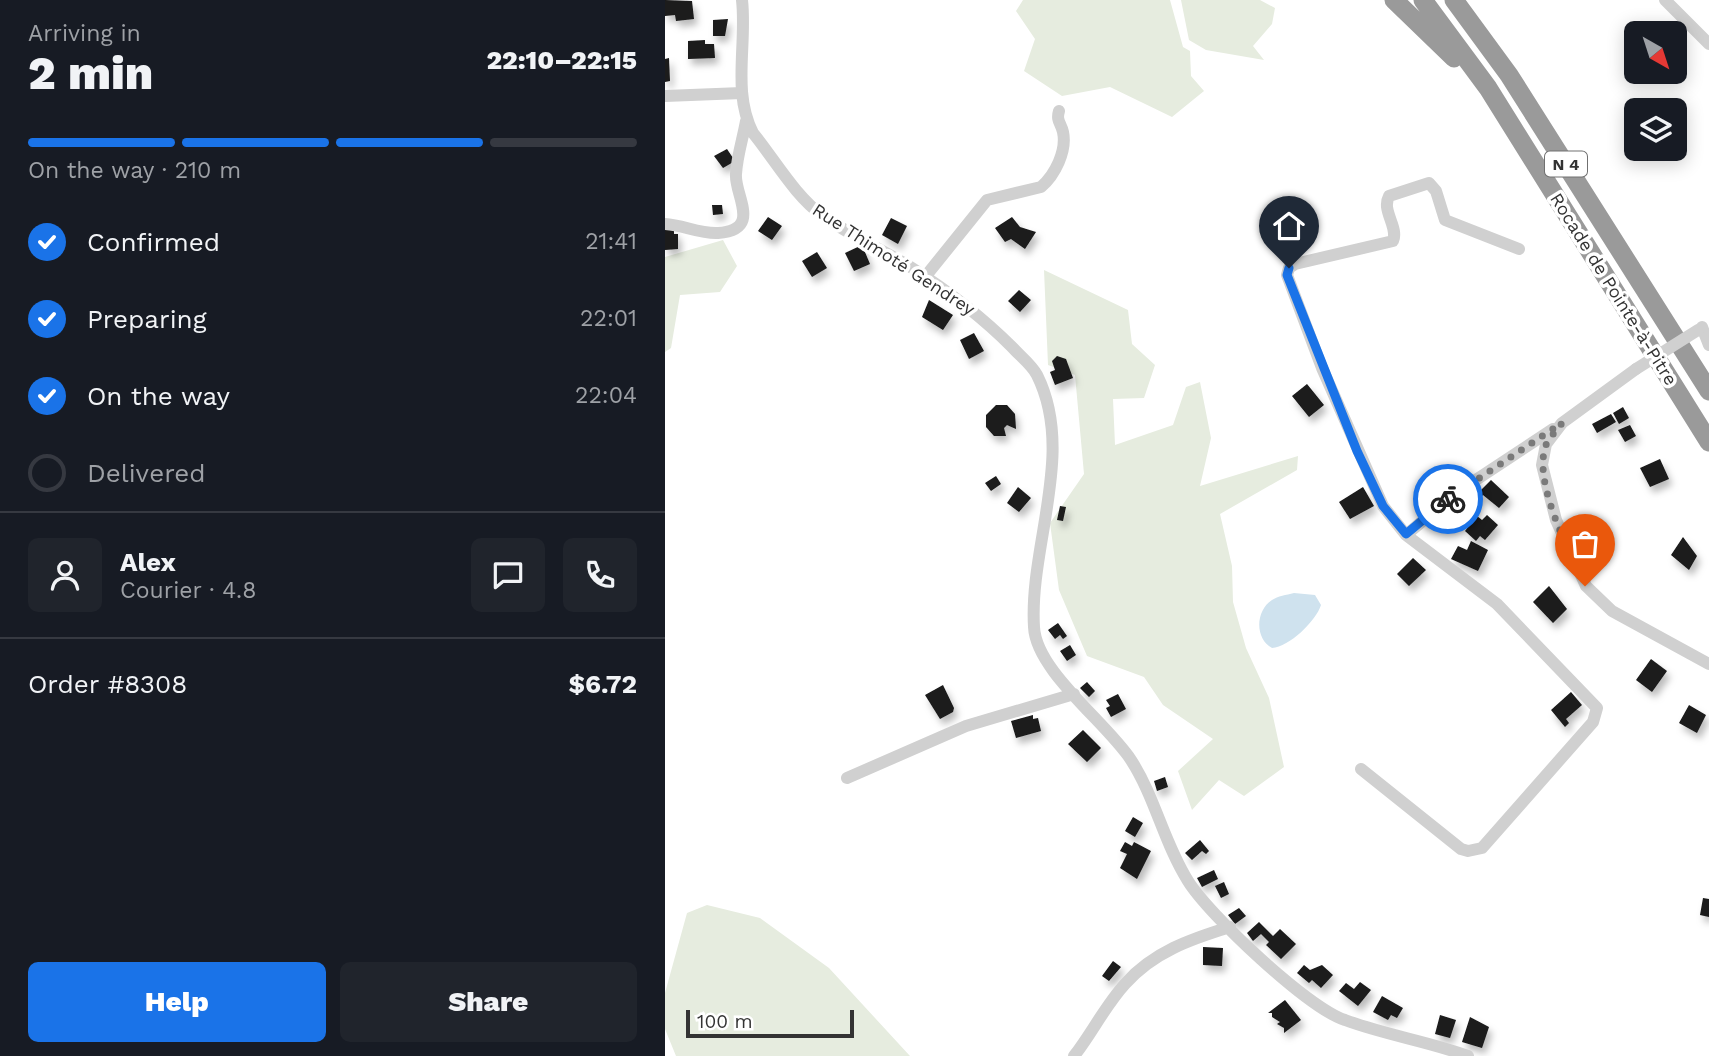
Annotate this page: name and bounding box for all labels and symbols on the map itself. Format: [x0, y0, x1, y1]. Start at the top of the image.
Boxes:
north arrow [1624, 21, 1687, 84]
road number: N 4 [1545, 152, 1587, 176]
street label: Rocade de Pointe-à-Pitre [1546, 189, 1682, 389]
pin [1259, 196, 1319, 268]
street label: Rue Thimoté Gendrey [809, 199, 980, 320]
courier [1413, 464, 1483, 534]
pin [1555, 514, 1615, 586]
scale bar [686, 1007, 854, 1039]

